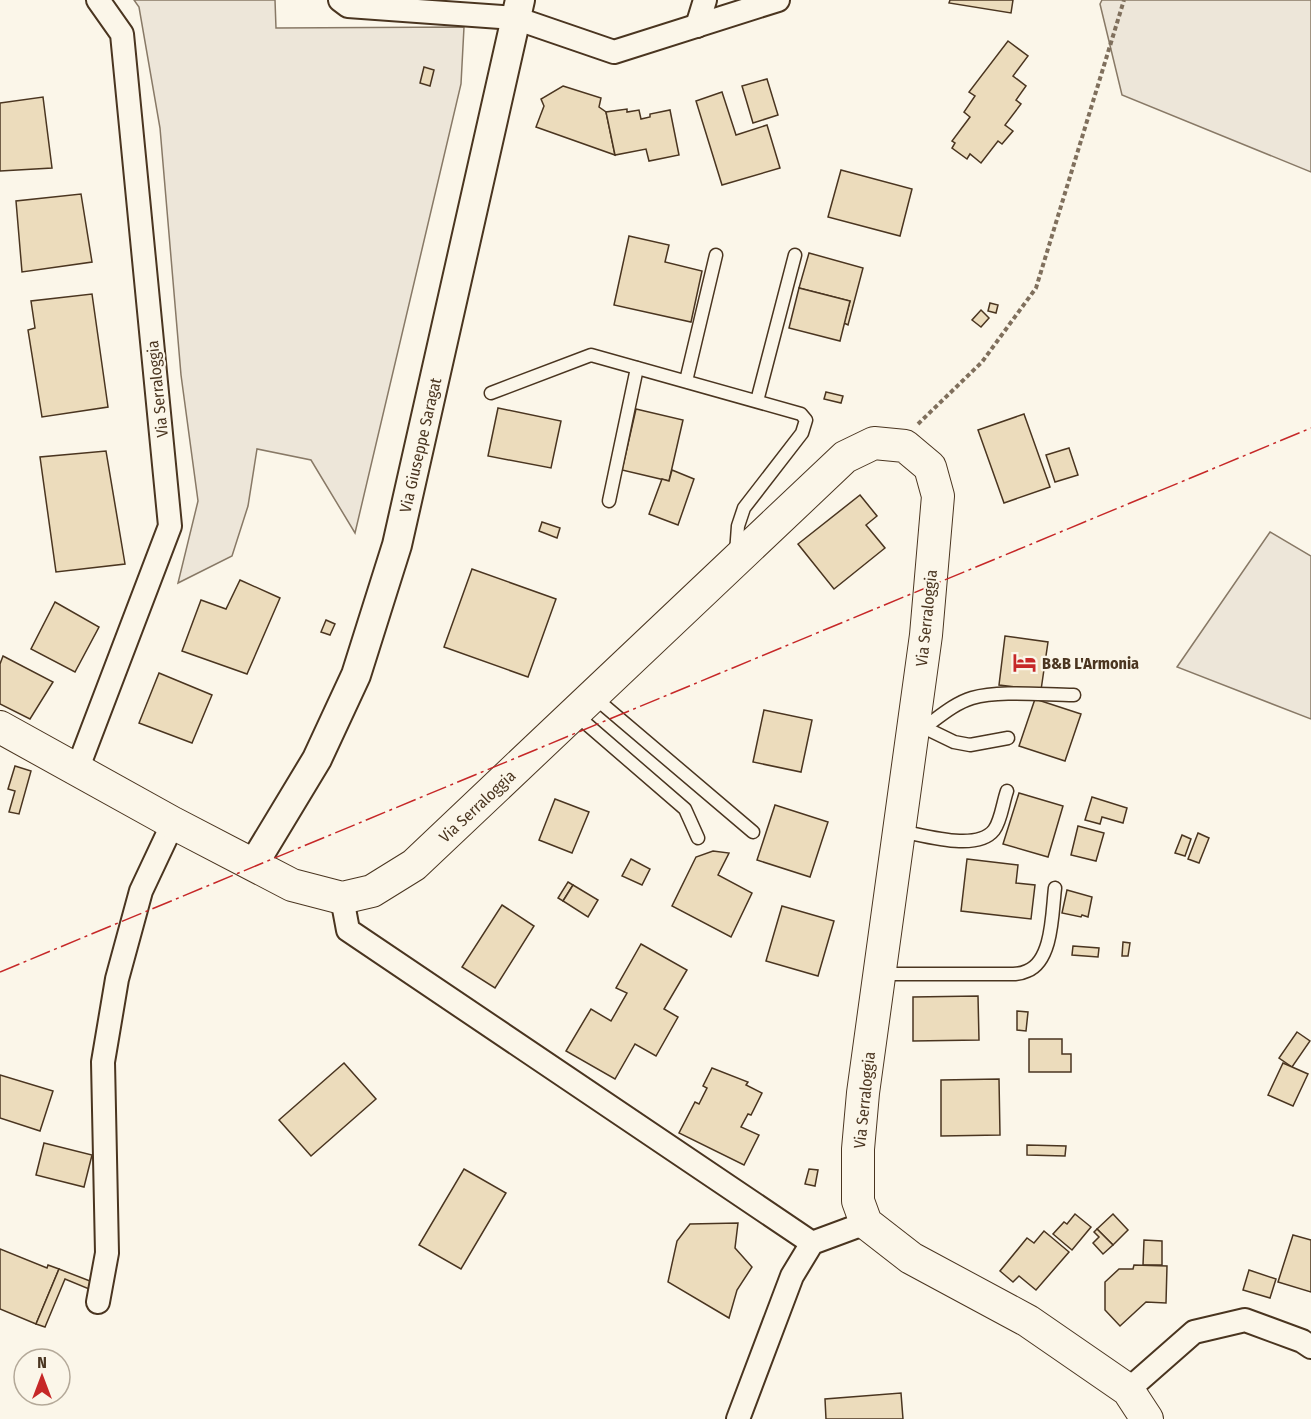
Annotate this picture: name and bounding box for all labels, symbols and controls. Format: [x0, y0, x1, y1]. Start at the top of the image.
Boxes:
street label: Via Serraloggia [143, 339, 172, 438]
street label: Via Giuseppe Saragat [396, 375, 445, 514]
street label: Via Serraloggia [912, 568, 941, 668]
hotel icon: B&B L'Armonia [1011, 650, 1037, 676]
place label: B&B L'Armonia [1042, 654, 1139, 673]
street label: Via Serraloggia [435, 766, 520, 847]
street label: Via Serraloggia [850, 1050, 879, 1150]
north arrow [12, 1347, 72, 1407]
text: N [37, 1353, 47, 1372]

